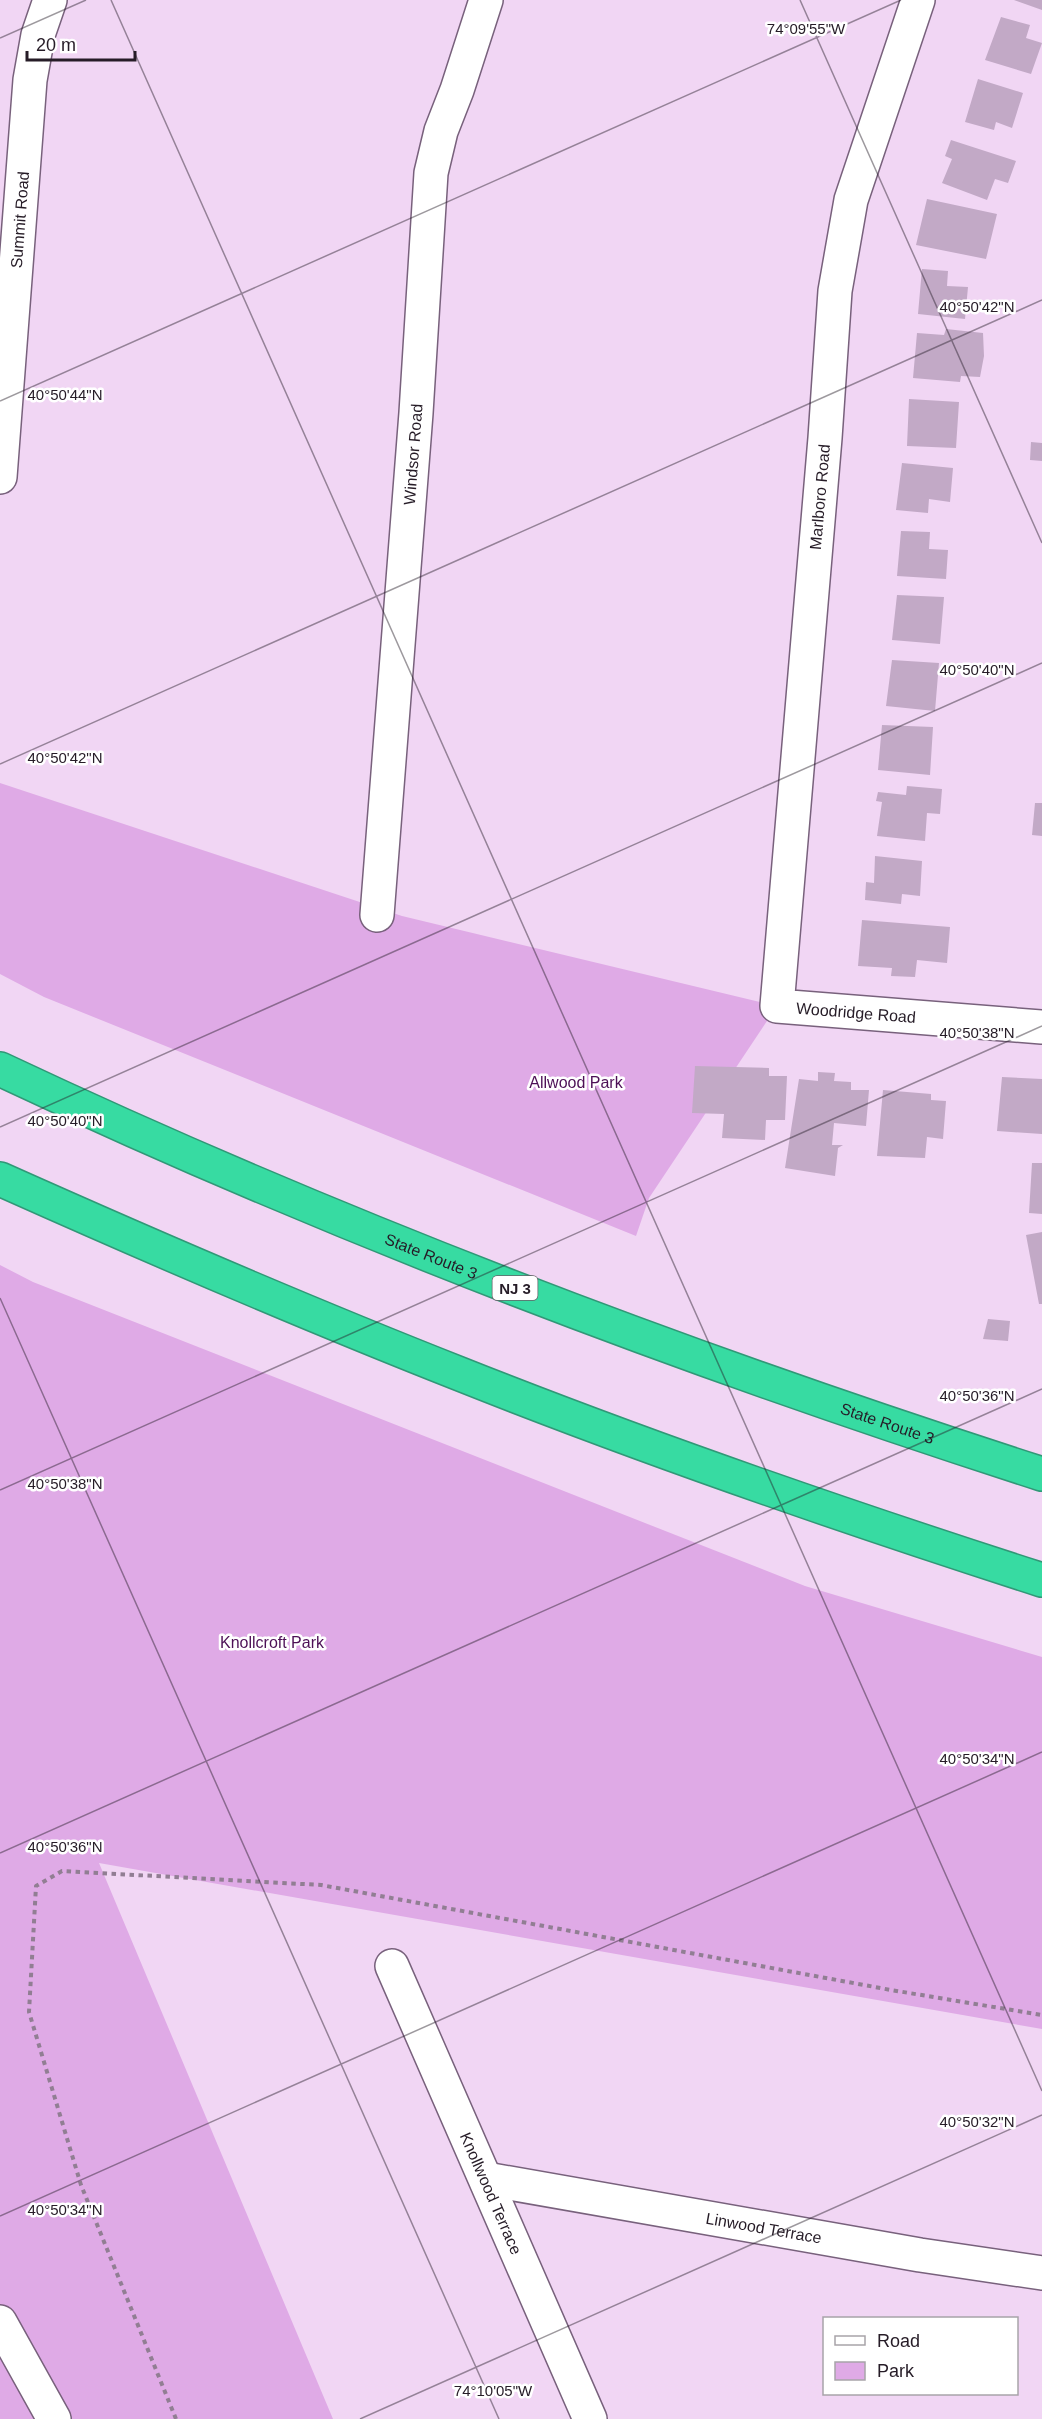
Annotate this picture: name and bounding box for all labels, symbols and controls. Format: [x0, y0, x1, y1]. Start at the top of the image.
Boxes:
text: 74°09'55"W [767, 20, 846, 37]
scale bar [27, 24, 135, 62]
text: 20 m [36, 35, 76, 55]
street label: Summit Road [7, 171, 32, 269]
text: 40°50'42"N [939, 298, 1015, 315]
text: 40°50'44"N [27, 386, 103, 403]
street label: Windsor Road [400, 403, 425, 506]
street label: Marlboro Road [807, 444, 833, 550]
text: 40°50'40"N [939, 661, 1015, 678]
text: 40°50'42"N [27, 749, 103, 766]
street label: Woodridge Road [796, 999, 916, 1025]
text: 40°50'38"N [939, 1024, 1015, 1041]
park label: Allwood Park [529, 1074, 624, 1091]
text: 40°50'40"N [27, 1112, 103, 1129]
street label: State Route 3 [383, 1230, 480, 1282]
road number: NJ 3 [492, 1276, 538, 1300]
text: 40°50'36"N [939, 1387, 1015, 1404]
street label: State Route 3 [838, 1399, 937, 1447]
text: 40°50'38"N [27, 1475, 103, 1492]
park label: Knollcroft Park [220, 1634, 325, 1651]
text: 40°50'34"N [939, 1750, 1015, 1767]
text: 40°50'36"N [27, 1838, 103, 1855]
text: 40°50'32"N [939, 2113, 1015, 2130]
street label: Knollwood Terrace [457, 2130, 525, 2257]
text: 40°50'34"N [27, 2201, 103, 2218]
street label: Linwood Terrace [705, 2209, 823, 2246]
legend [823, 2317, 1018, 2395]
text: Road [877, 2331, 920, 2351]
text: Park [877, 2361, 915, 2381]
text: 74°10'05"W [454, 2382, 533, 2399]

